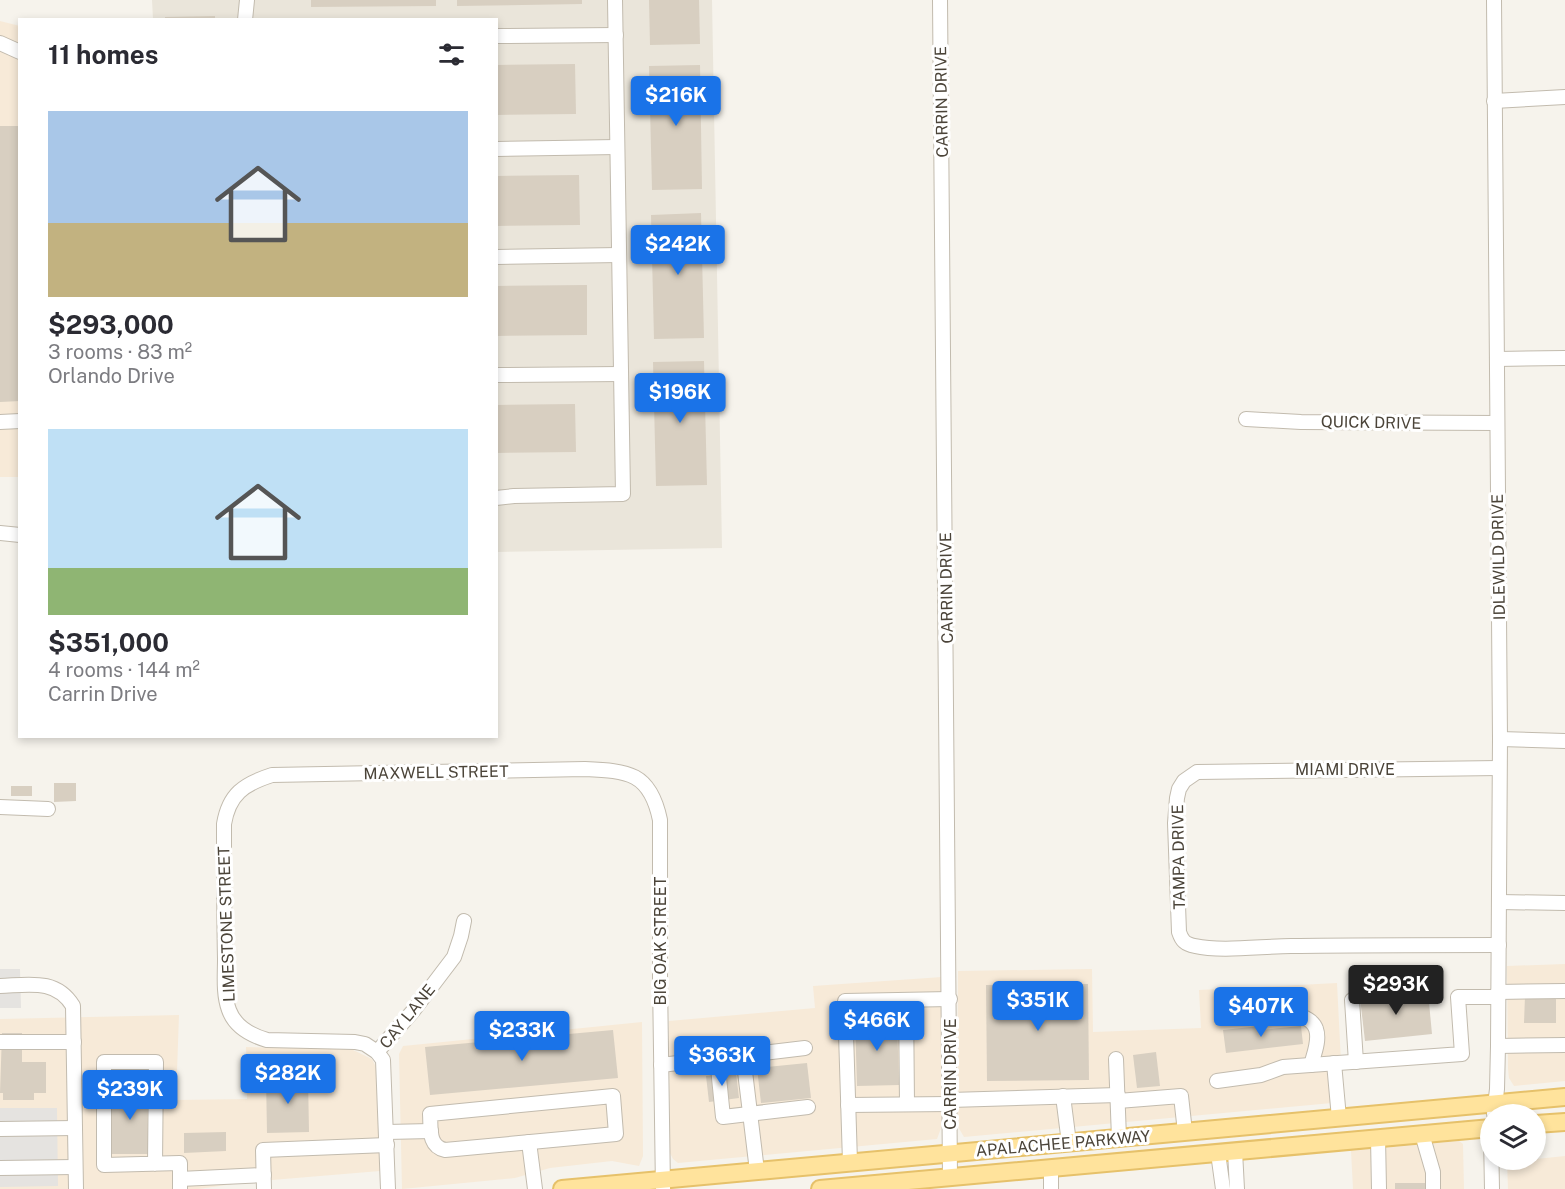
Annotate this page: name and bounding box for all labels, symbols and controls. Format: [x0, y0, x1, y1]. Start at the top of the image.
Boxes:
icon: filters [435, 38, 468, 71]
text: 11 homes [48, 39, 158, 70]
street label: CARRIN DRIVE [931, 46, 952, 158]
pin: $216K [634, 76, 718, 127]
text: $216K [645, 83, 707, 107]
icon: home [204, 150, 312, 258]
pin: $242K [636, 225, 720, 276]
text: $242K [645, 232, 711, 256]
text: $293,000 [48, 309, 174, 340]
text: 3 rooms · 83 m² [48, 340, 192, 364]
text: Orlando Drive [48, 364, 175, 388]
pin: $196K [638, 373, 722, 424]
text: $196K [649, 380, 711, 404]
street label: QUICK DRIVE [1321, 412, 1421, 433]
icon: home [204, 468, 312, 576]
street label: IDLEWILD DRIVE [1488, 494, 1509, 620]
street label: CARRIN DRIVE [936, 532, 957, 644]
text: $351,000 [48, 627, 169, 658]
text: 4 rooms · 144 m² [48, 658, 200, 682]
text: Carrin Drive [48, 682, 158, 706]
street label: MIAMI DRIVE [1295, 760, 1395, 779]
street label: MAXWELL STREET [363, 762, 509, 783]
street label: TAMPA DRIVE [1168, 804, 1189, 910]
street label: LIMESTONE STREET [214, 845, 239, 1002]
street label: BIG OAK STREET [651, 876, 670, 1005]
pin: $293K [1354, 965, 1438, 1016]
text: $293K [1362, 972, 1430, 996]
street label: CAY LANE [376, 980, 439, 1052]
pin: $351K [996, 981, 1080, 1032]
pin: $407K [1219, 987, 1303, 1038]
text: $351K [1006, 988, 1070, 1012]
text: $407K [1228, 994, 1294, 1018]
pin: $466K [835, 1001, 919, 1052]
text: $466K [843, 1008, 911, 1032]
pin: $233K [480, 1011, 564, 1062]
text: $233K [488, 1018, 556, 1042]
street label: CARRIN DRIVE [941, 1018, 960, 1130]
pin: $363K [680, 1036, 764, 1087]
text: $363K [688, 1043, 756, 1067]
pin: $282K [246, 1054, 330, 1105]
text: $282K [255, 1061, 321, 1085]
pin: $239K [88, 1070, 172, 1121]
text: $239K [96, 1077, 164, 1101]
map controls [1480, 1104, 1546, 1170]
button: layers [1480, 1104, 1546, 1170]
street label: APALACHEE PARKWAY [975, 1126, 1151, 1161]

